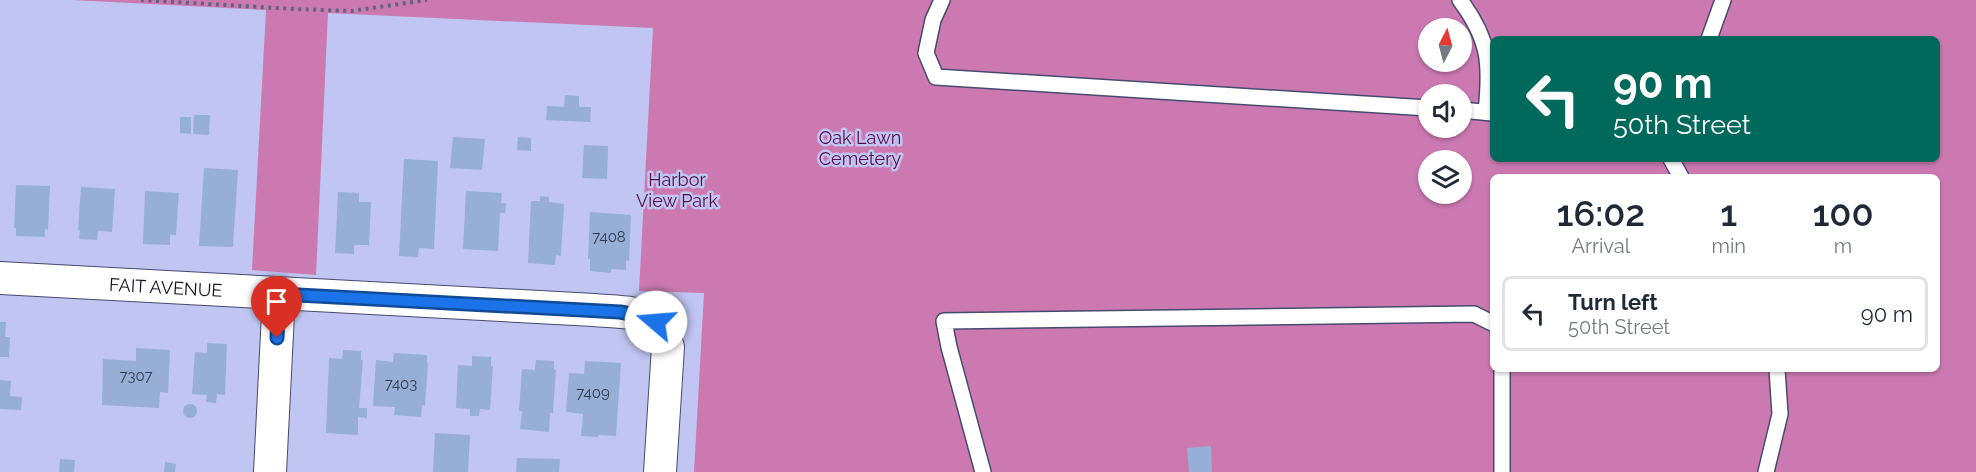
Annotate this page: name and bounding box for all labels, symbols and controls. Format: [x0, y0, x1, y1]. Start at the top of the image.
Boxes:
north arrow [1418, 18, 1472, 72]
map controls [1418, 18, 1472, 204]
text: 90 m [1613, 59, 1713, 108]
icon: left [1514, 60, 1592, 138]
button: sound [1418, 84, 1472, 138]
text: 50th Street [1613, 109, 1751, 140]
park label: Oak Lawn Cemetery [819, 127, 901, 169]
button: layers [1418, 150, 1472, 204]
park label: Harbor View Park [636, 169, 718, 211]
text: 16:02 [1556, 192, 1645, 234]
text: 1 [1720, 192, 1737, 234]
text: 100 [1812, 192, 1874, 234]
house number: 7408 [592, 228, 626, 246]
text: Arrival [1571, 234, 1630, 258]
text: min [1712, 234, 1746, 258]
text: m [1834, 234, 1852, 258]
street label: FAIT AVENUE [109, 273, 223, 300]
pin [251, 276, 302, 338]
icon: arrive [260, 285, 293, 318]
text: Turn left [1568, 289, 1658, 315]
position arrow [624, 290, 688, 354]
icon: left [1517, 297, 1550, 330]
text: 90 m [1861, 301, 1913, 327]
text: 50th Street [1568, 315, 1670, 339]
house number: 7307 [119, 367, 153, 385]
house number: 7403 [385, 375, 417, 393]
house number: 7409 [576, 384, 610, 402]

